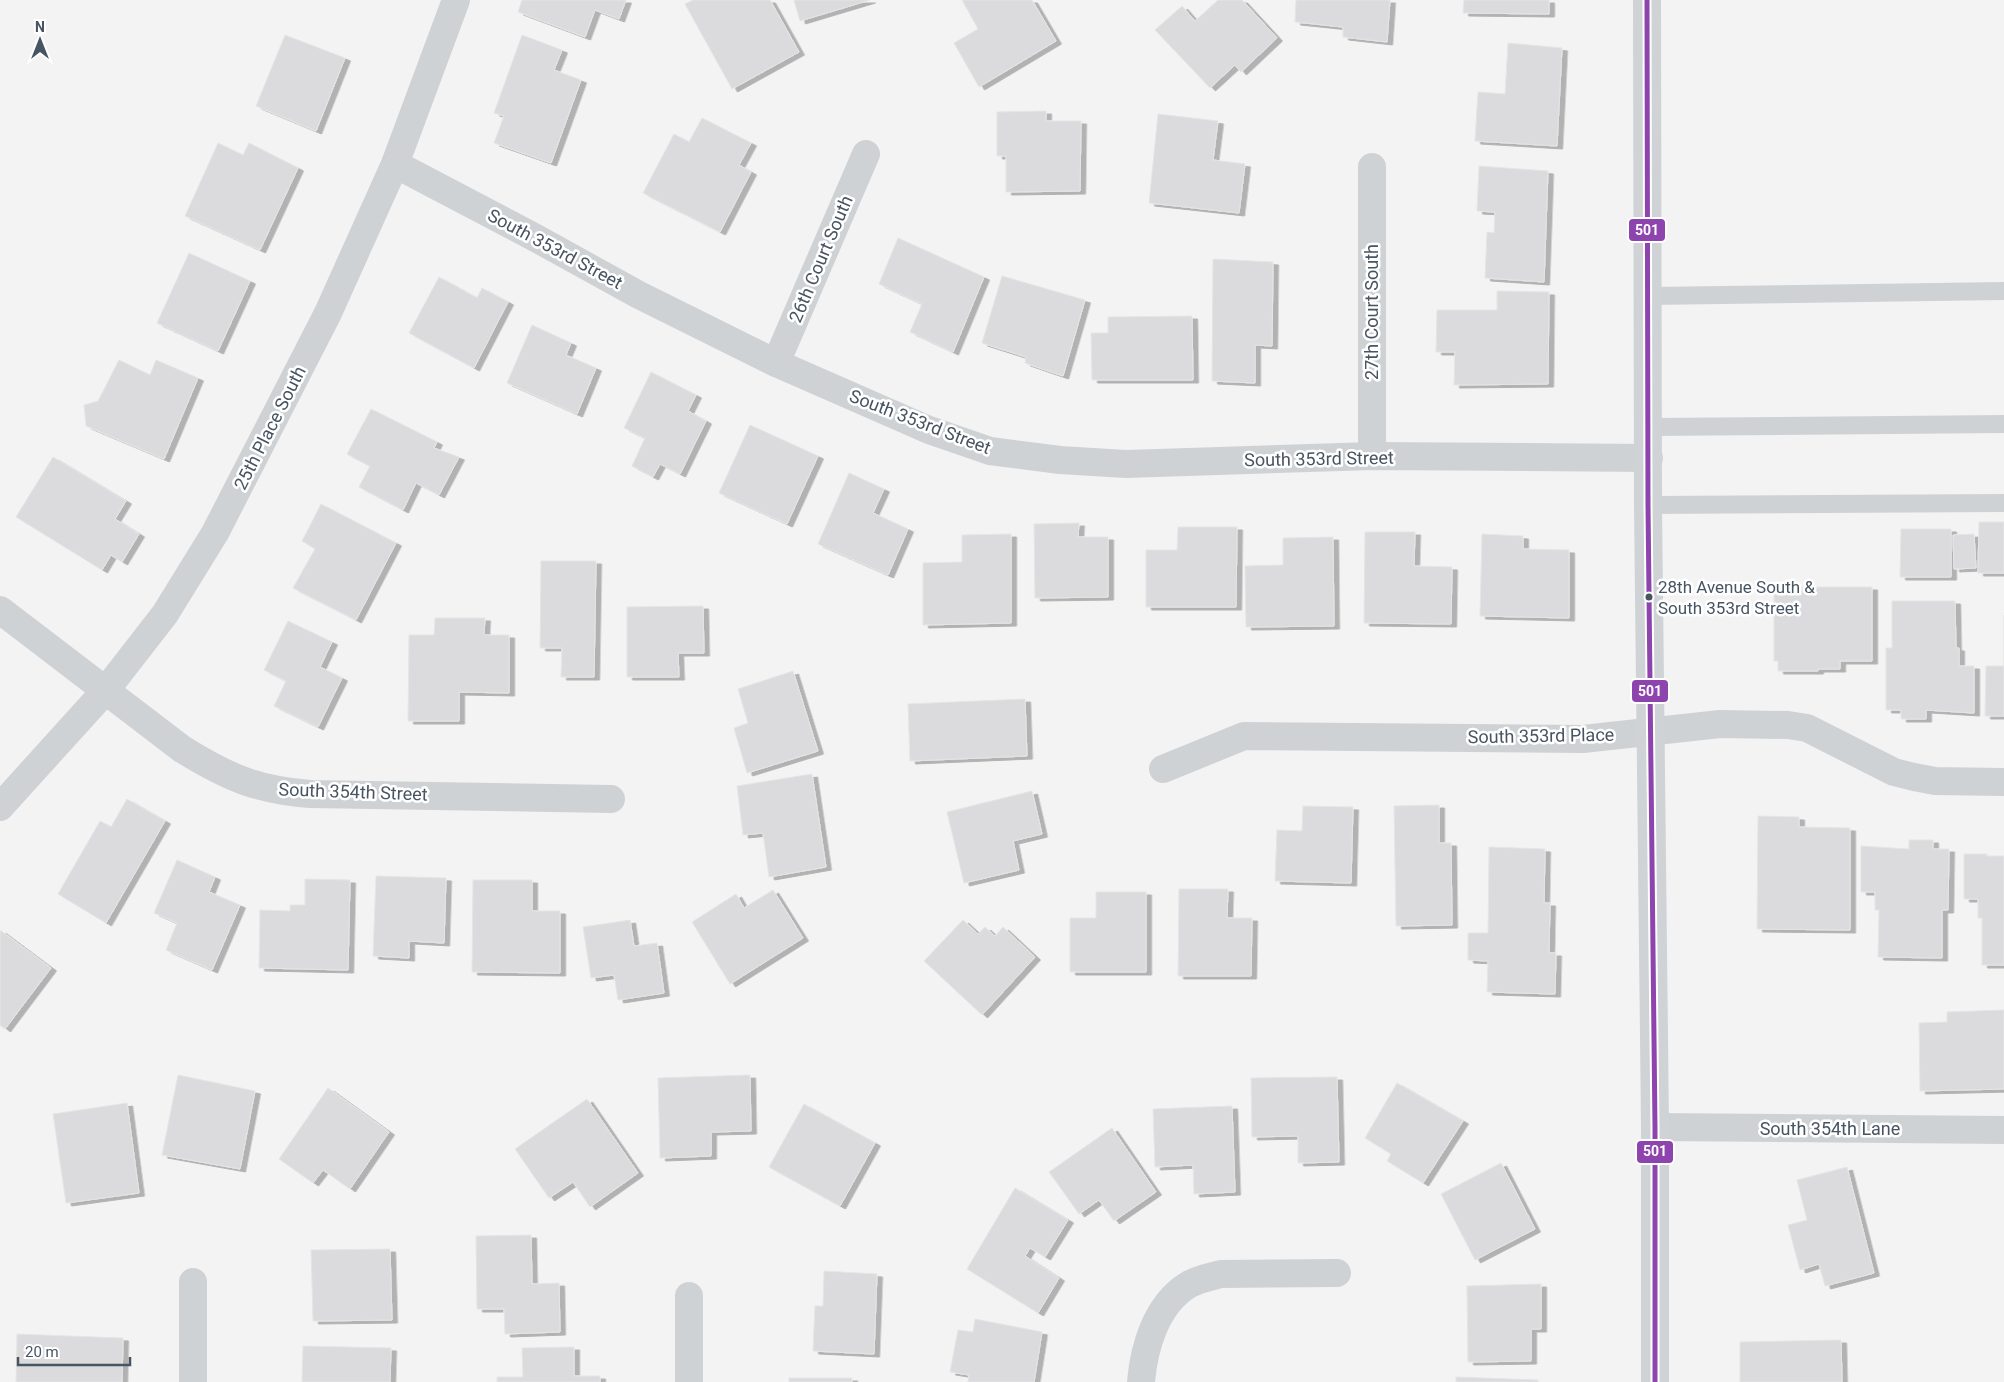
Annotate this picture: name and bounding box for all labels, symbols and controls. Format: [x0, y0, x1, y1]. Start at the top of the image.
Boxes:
north arrow [15, 15, 65, 65]
text: N [35, 19, 45, 35]
street label: 26th Court South [784, 192, 857, 325]
street label: South 353rd Street [484, 204, 626, 293]
line badge: 501 [1628, 218, 1666, 242]
text: 501 [1635, 222, 1659, 238]
street label: 27th Court South [1361, 244, 1382, 380]
street label: 25th Place South [229, 362, 310, 493]
street label: South 353rd Street [847, 385, 994, 458]
street label: South 353rd Street [1244, 447, 1394, 470]
place label: 28th Avenue South & South 353rd Street [1658, 577, 1815, 618]
marker: 28th Avenue South & South 353rd Street [1644, 592, 1654, 602]
line badge: 501 [1631, 679, 1669, 703]
text: 501 [1638, 683, 1662, 699]
street label: South 353rd Place [1468, 724, 1614, 747]
street label: South 354th Street [278, 778, 428, 805]
street label: South 354th Lane [1760, 1118, 1900, 1139]
line badge: 501 [1636, 1140, 1674, 1164]
text: 501 [1643, 1143, 1667, 1159]
scale bar [18, 1334, 130, 1366]
text: 20 m [25, 1343, 59, 1361]

